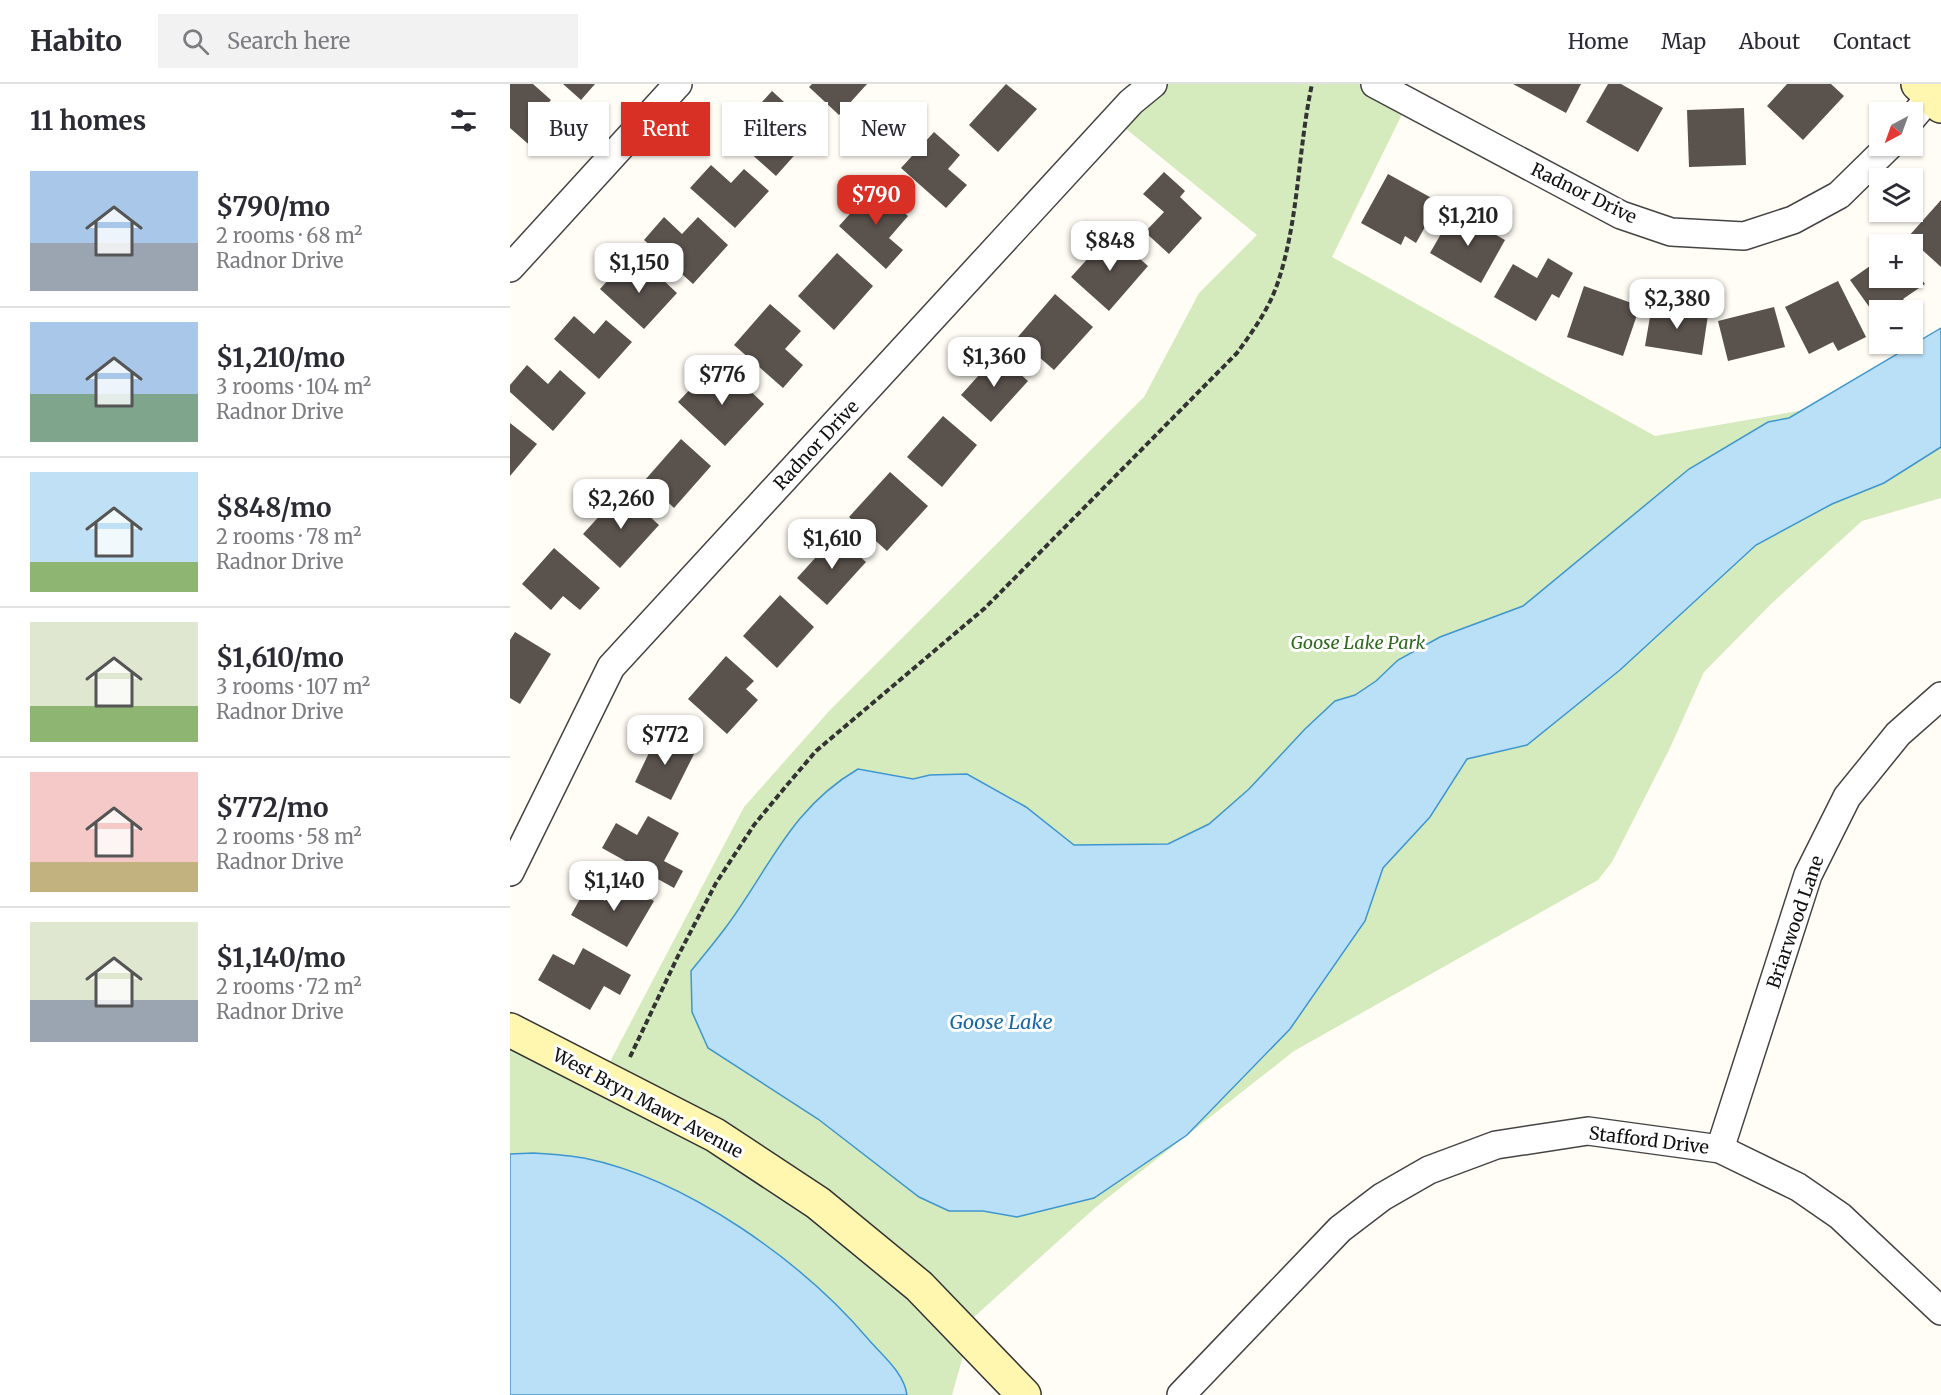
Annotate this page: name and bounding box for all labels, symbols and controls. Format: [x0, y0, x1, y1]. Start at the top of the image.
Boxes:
search box [158, 14, 578, 68]
text: Habito [30, 23, 122, 59]
icon: search [179, 25, 212, 58]
text: Search here [227, 27, 350, 55]
text: Home [1568, 28, 1628, 55]
text: Map [1661, 28, 1706, 55]
text: About [1739, 28, 1800, 55]
text: Contact [1833, 28, 1911, 55]
chip: Buy [528, 102, 609, 156]
chip: Rent [621, 102, 710, 156]
chip: Filters [722, 102, 828, 156]
chip: New [840, 102, 927, 156]
north arrow [1869, 102, 1923, 156]
map controls [1869, 102, 1923, 354]
text: 11 homes [30, 104, 146, 137]
icon: filters [447, 104, 480, 137]
street label: Radnor Drive [1527, 158, 1641, 228]
button: layers [1869, 168, 1923, 222]
pin: $790 [840, 175, 912, 226]
text: $790 [851, 182, 901, 207]
text: $790/mo [216, 190, 330, 223]
icon: home [78, 195, 150, 267]
pin: $1,210 [1419, 196, 1517, 247]
text: $1,210 [1437, 203, 1499, 228]
pin: $848 [1074, 221, 1146, 272]
text: 2 rooms · 68 m² [216, 223, 363, 248]
text: $848 [1085, 228, 1135, 253]
button: + [1869, 234, 1923, 288]
pin: $1,150 [590, 243, 688, 294]
text: Radnor Drive [216, 248, 343, 273]
text: $1,150 [609, 250, 670, 275]
pin: $2,380 [1628, 279, 1726, 330]
text: $2,380 [1643, 286, 1711, 311]
button: − [1869, 300, 1923, 354]
pin: $1,360 [945, 337, 1043, 388]
text: $1,210/mo [216, 341, 345, 374]
text: $1,360 [962, 344, 1026, 369]
icon: home [78, 346, 150, 418]
pin: $776 [686, 355, 758, 406]
text: $776 [698, 362, 746, 387]
text: 3 rooms · 104 m² [216, 374, 371, 399]
street label: Radnor Drive [768, 395, 864, 495]
text: Radnor Drive [216, 399, 343, 424]
pin: $2,260 [572, 479, 670, 530]
text: $2,260 [587, 486, 655, 511]
text: $848/mo [216, 491, 332, 524]
icon: home [78, 496, 150, 568]
pin: $1,610 [783, 519, 881, 570]
text: 2 rooms · 78 m² [216, 524, 361, 549]
text: $1,610 [802, 526, 862, 551]
text: Radnor Drive [216, 549, 343, 574]
park label: Goose Lake Park [1291, 631, 1425, 654]
text: $1,610/mo [216, 641, 344, 674]
icon: home [78, 646, 150, 718]
text: 3 rooms · 107 m² [216, 674, 370, 699]
text: Radnor Drive [216, 699, 343, 724]
pin: $772 [629, 715, 701, 766]
text: $772 [641, 722, 689, 747]
text: $772/mo [216, 791, 329, 824]
icon: home [78, 796, 150, 868]
text: 2 rooms · 58 m² [216, 824, 362, 849]
text: Radnor Drive [216, 849, 343, 874]
street label: Briarwood Lane [1761, 853, 1829, 991]
pin: $1,140 [565, 861, 663, 912]
text: $1,140 [583, 868, 645, 893]
text: $1,140/mo [216, 941, 345, 974]
icon: home [78, 946, 150, 1018]
text: 2 rooms · 72 m² [216, 974, 362, 999]
text: Radnor Drive [216, 999, 343, 1024]
water label: Goose Lake [949, 1009, 1053, 1034]
street label: West Bryn Mawr Avenue [548, 1043, 747, 1163]
street label: Stafford Drive [1588, 1121, 1710, 1159]

